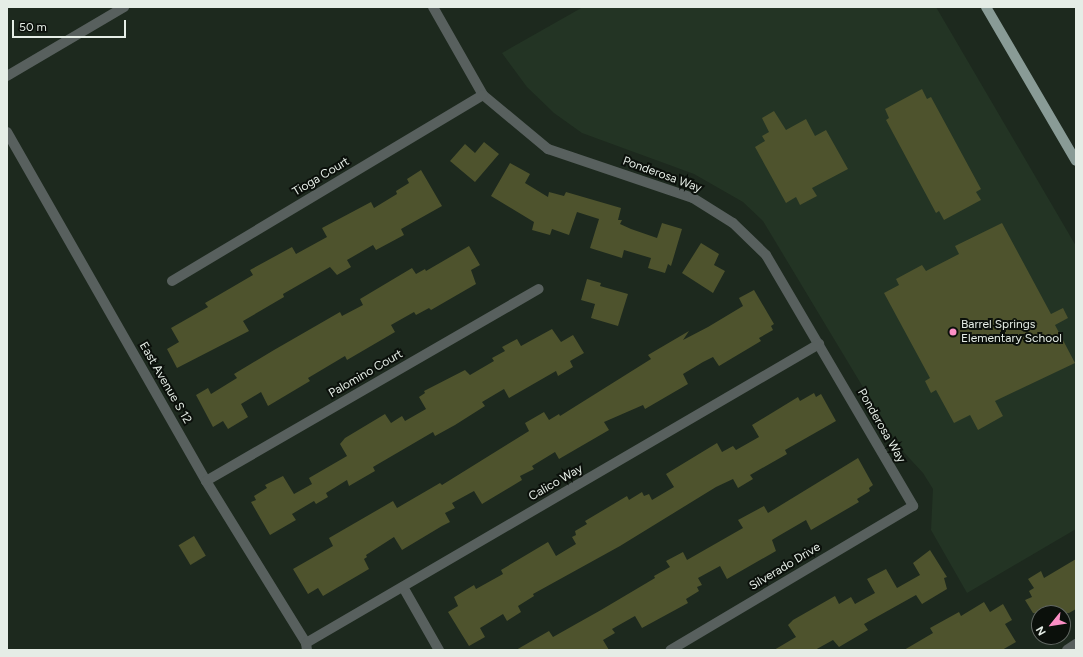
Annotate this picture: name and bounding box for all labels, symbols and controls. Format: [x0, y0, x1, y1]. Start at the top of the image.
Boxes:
scale bar [14, 12, 128, 38]
text: 50 m [19, 20, 47, 34]
street label: Ponderosa Way [620, 154, 704, 196]
street label: Tioga Court [290, 155, 352, 199]
place label: Barrel Springs Elementary School [961, 318, 1062, 346]
marker: Barrel Springs Elementary School [948, 327, 958, 337]
street label: East Avenue S 12 [136, 340, 194, 426]
street label: Palomino Court [326, 347, 406, 401]
street label: Ponderosa Way [854, 386, 908, 466]
street label: Calico Way [526, 462, 586, 504]
street label: Silverado Drive [747, 540, 823, 594]
north arrow [1031, 605, 1071, 645]
text: N [1033, 624, 1049, 638]

